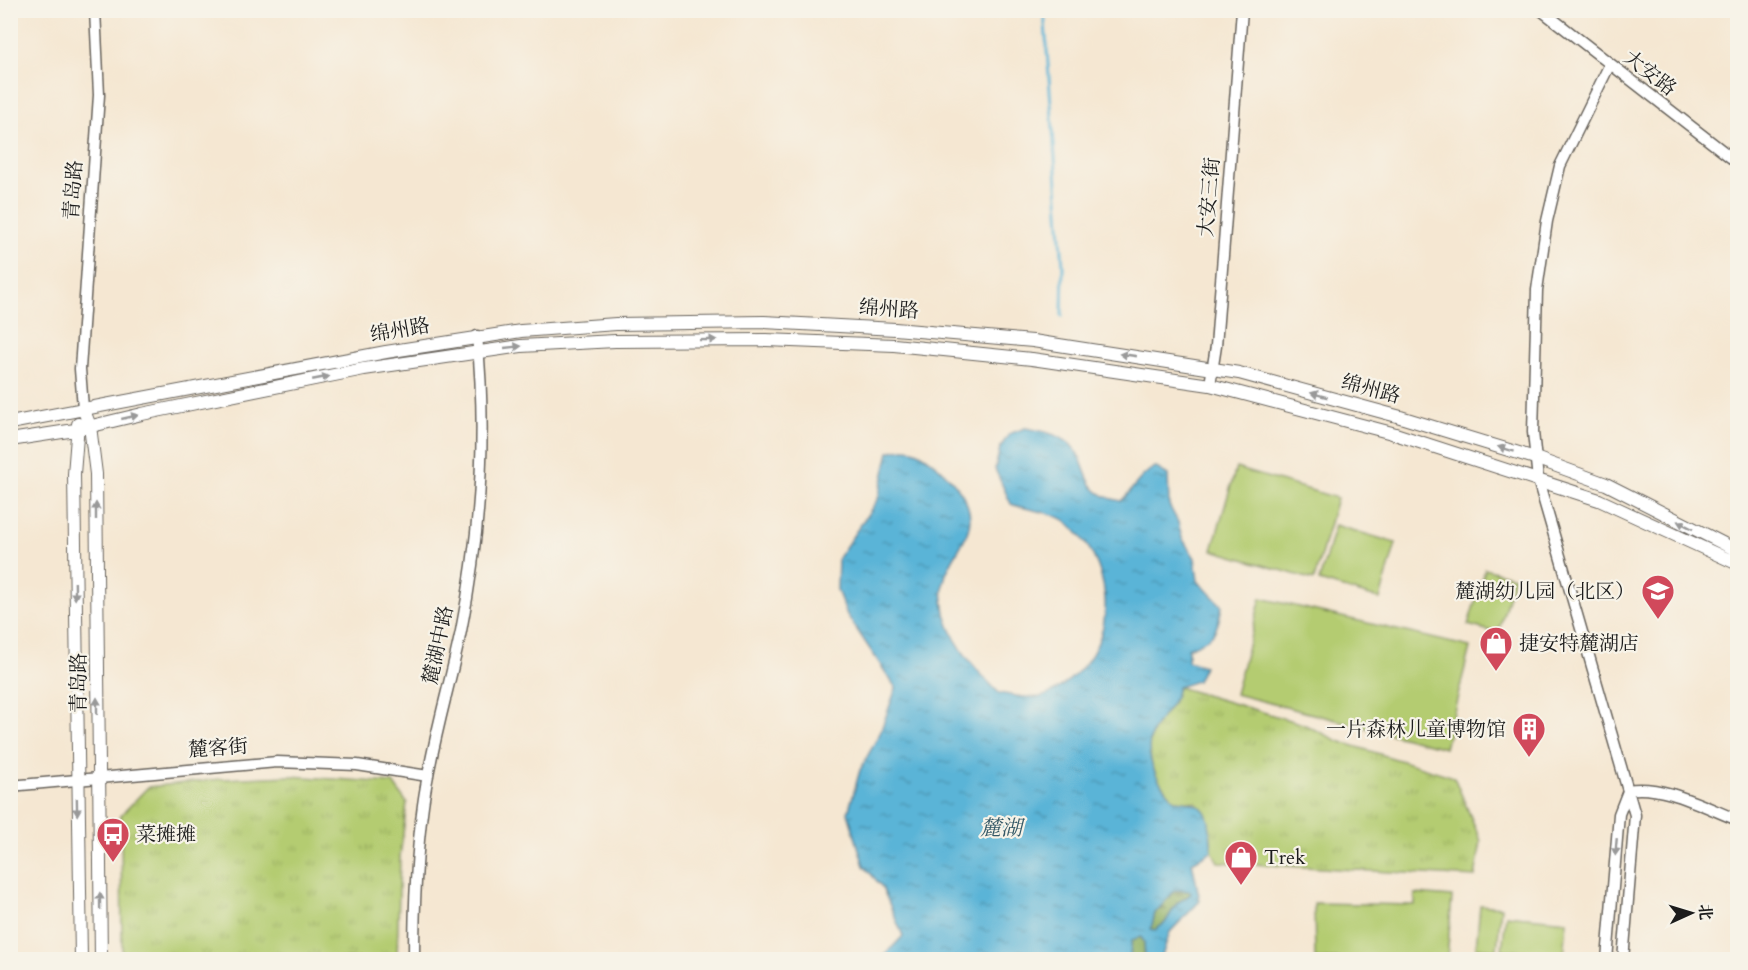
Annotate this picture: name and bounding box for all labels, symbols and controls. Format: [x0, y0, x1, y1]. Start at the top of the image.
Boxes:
street label: 大安路 [1618, 44, 1682, 102]
street label: 大安三街 [1192, 156, 1226, 238]
street label: 青岛路 [57, 159, 89, 221]
street label: 绵州路 [858, 293, 920, 325]
street label: 绵州路 [368, 311, 432, 349]
one-way arrow [699, 335, 718, 345]
one-way arrow [504, 343, 523, 352]
one-way arrow [1119, 351, 1138, 360]
street label: 绵州路 [1339, 368, 1403, 410]
one-way arrow [311, 373, 330, 382]
one-way arrow [1310, 390, 1328, 399]
one-way arrow [120, 411, 139, 421]
one-way arrow [1497, 444, 1515, 453]
one-way arrow [91, 502, 101, 521]
one-way arrow [1677, 520, 1694, 530]
school or university icon: 麓湖幼儿园（北区） [1640, 573, 1676, 620]
place label: 麓湖幼儿园（北区） [1455, 578, 1635, 605]
one-way arrow [71, 582, 80, 601]
street label: 麓湖中路 [416, 603, 460, 687]
shop icon: 捷安特麓湖店 [1478, 625, 1514, 672]
place label: 捷安特麓湖店 [1519, 630, 1639, 657]
street label: 青岛路 [65, 653, 92, 713]
one-way arrow [92, 697, 102, 716]
building icon: 一片森林儿童博物馆 [1511, 711, 1547, 758]
place label: 一片森林儿童博物馆 [1326, 716, 1506, 743]
street label: 麓客街 [187, 732, 249, 764]
one-way arrow [72, 798, 82, 817]
water label: 麓湖 [980, 814, 1026, 843]
bus stop icon: 菜摊摊 [95, 816, 131, 863]
place label: 菜摊摊 [136, 821, 196, 848]
one-way arrow [1611, 837, 1621, 856]
shop icon: Trek [1223, 839, 1259, 886]
place label: Trek [1264, 844, 1306, 871]
north arrow [1661, 883, 1721, 943]
one-way arrow [95, 892, 104, 911]
text: 北 [1693, 903, 1716, 921]

